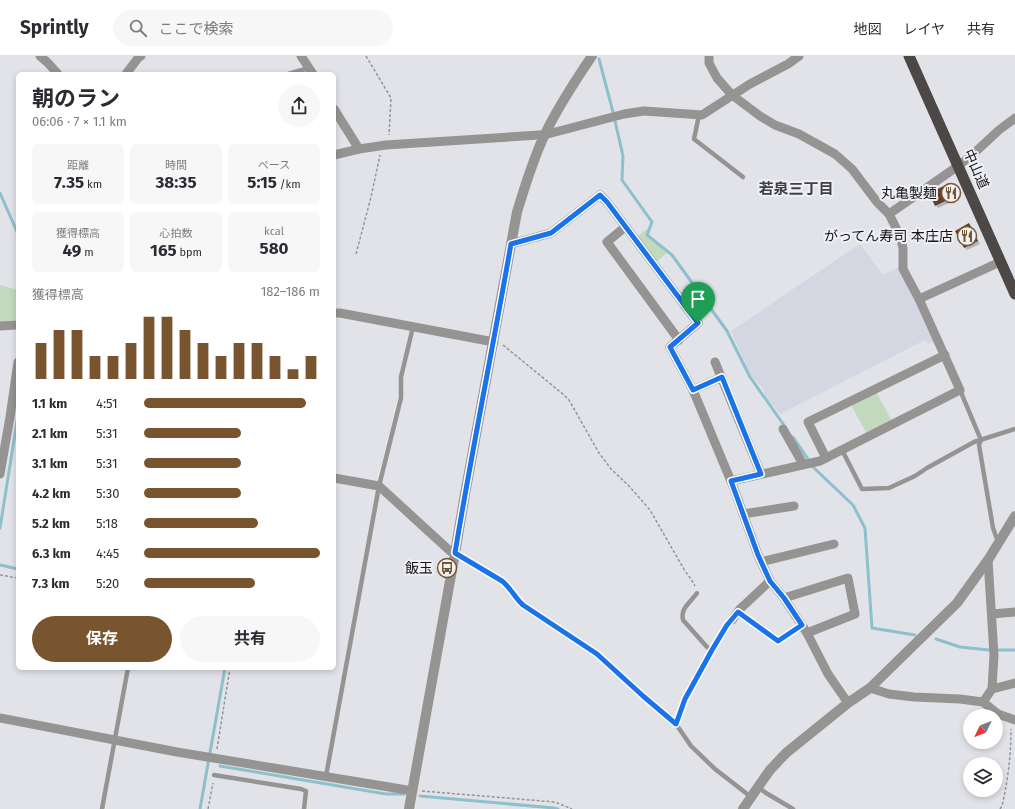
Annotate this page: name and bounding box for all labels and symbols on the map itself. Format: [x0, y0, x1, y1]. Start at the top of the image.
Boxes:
street label: 中山道 [960, 146, 992, 192]
district label: 若泉三丁目 [758, 180, 834, 198]
restaurant icon: 丸亀製麺 [940, 182, 962, 204]
place label: 丸亀製麺 [881, 185, 937, 202]
restaurant icon: がってん寿司 本庄店 [956, 225, 978, 247]
place label: がってん寿司 本庄店 [824, 228, 953, 245]
pin [681, 282, 715, 323]
bus stop icon: 飯玉 [436, 557, 458, 579]
place label: 飯玉 [405, 560, 433, 577]
north arrow [963, 709, 1003, 749]

